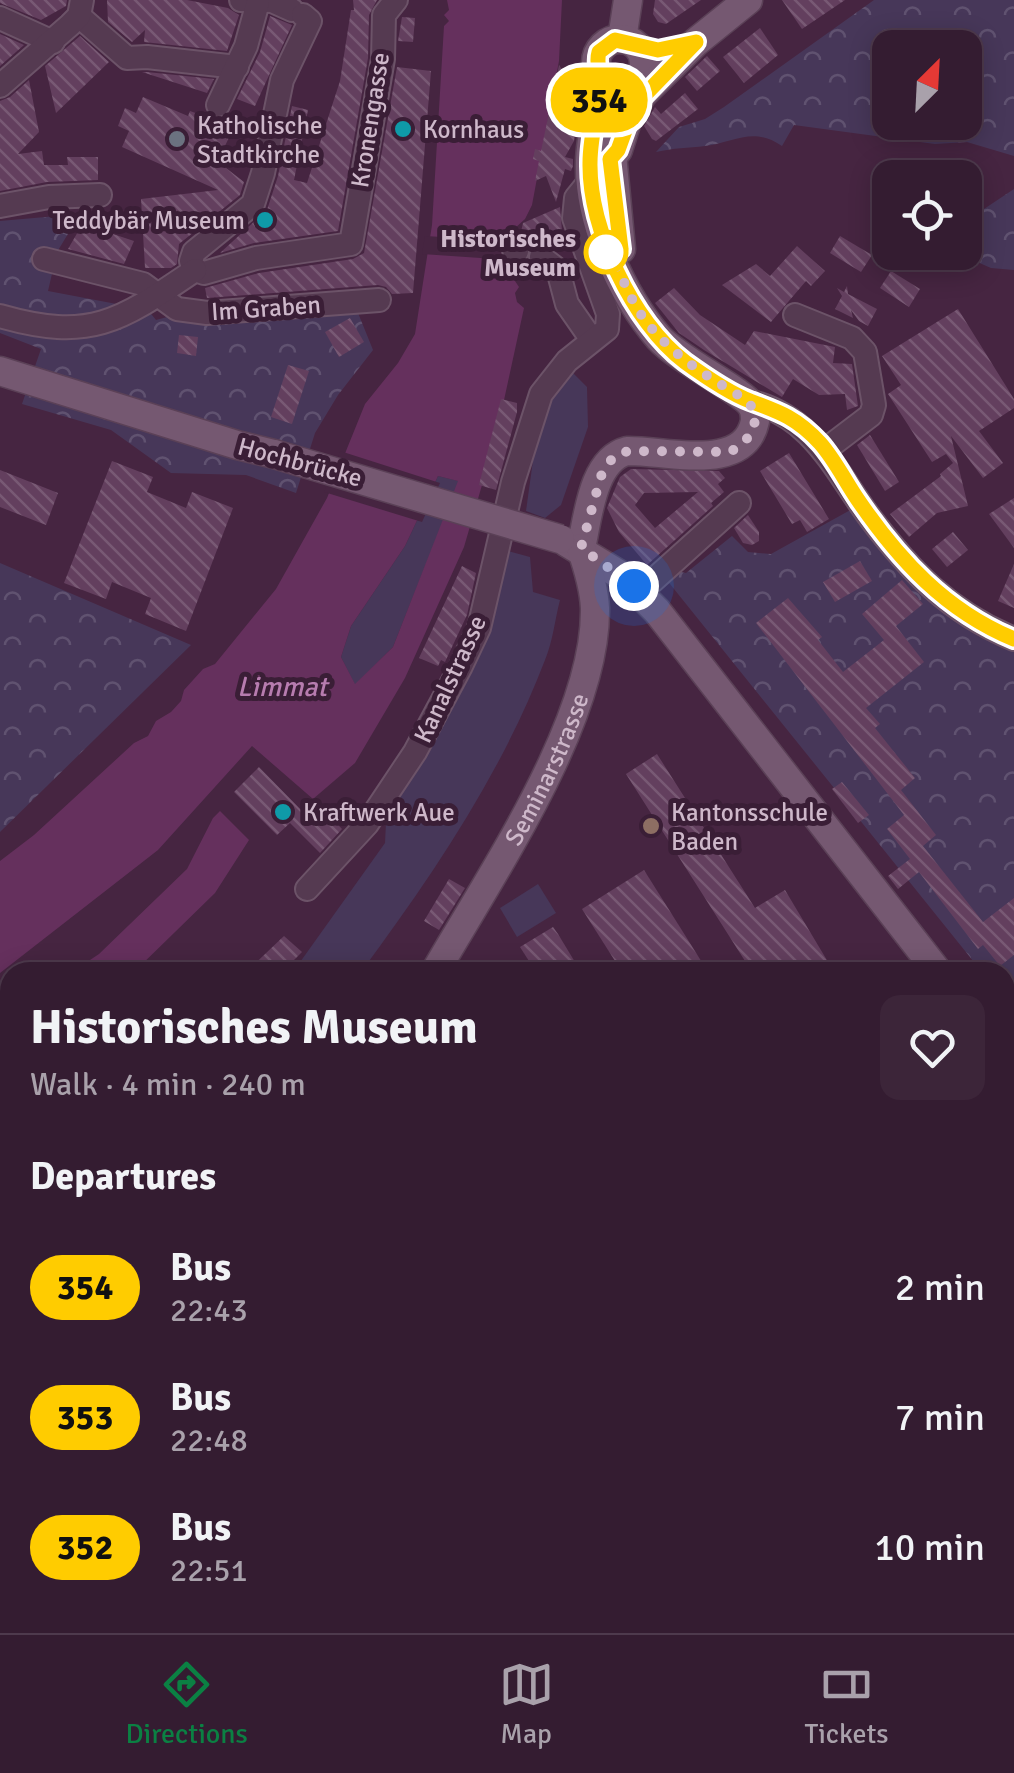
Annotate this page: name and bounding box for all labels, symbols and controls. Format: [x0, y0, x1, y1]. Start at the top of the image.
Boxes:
north arrow [872, 30, 982, 140]
map controls [872, 30, 982, 270]
street label: Kronengasse [344, 50, 396, 190]
line badge: 354 [542, 68, 656, 132]
text: 354 [571, 79, 627, 122]
place label: Katholische Stadtkirche [197, 110, 323, 170]
place label: Kornhaus [423, 114, 524, 145]
marker: Kornhaus [392, 118, 414, 140]
marker: Katholische Stadtkirche [166, 128, 188, 150]
button: locate [872, 160, 982, 270]
place label: Teddybär Museum [53, 205, 245, 236]
marker: Teddybär Museum [254, 209, 276, 231]
place label: Historisches Museum [440, 223, 576, 283]
marker: Historisches Museum [585, 231, 627, 273]
street label: Im Graben [210, 289, 322, 327]
street label: Hochbrücke [234, 431, 366, 493]
your location [609, 561, 659, 611]
street label: Kanalstrasse [407, 610, 493, 748]
water label: Limmat [237, 670, 330, 704]
street label: Seminarstrasse [497, 689, 595, 851]
place label: Kraftwerk Aue [303, 797, 455, 828]
place label: Kantonsschule Baden [671, 797, 828, 857]
marker: Kraftwerk Aue [272, 801, 294, 823]
marker: Kantonsschule Baden [640, 815, 662, 837]
button: heart [880, 995, 985, 1100]
text: Historisches Museum [30, 998, 478, 1057]
text: Walk · 4 min · 240 m [30, 1065, 306, 1104]
text: Departures [30, 1153, 216, 1200]
text: Bus [170, 1244, 231, 1291]
text: 2 min [895, 1264, 985, 1311]
text: 354 [57, 1266, 113, 1309]
text: 22:43 [170, 1291, 248, 1330]
text: Bus [170, 1374, 231, 1421]
text: 7 min [895, 1394, 985, 1441]
text: 353 [57, 1396, 113, 1439]
text: 22:48 [170, 1421, 248, 1460]
text: Bus [170, 1504, 231, 1551]
text: 10 min [874, 1524, 985, 1571]
text: 352 [57, 1526, 113, 1569]
text: 22:51 [170, 1551, 248, 1590]
tab: Directions [125, 1657, 248, 1751]
tab: Map [499, 1657, 554, 1751]
tab: Tickets [804, 1657, 889, 1751]

